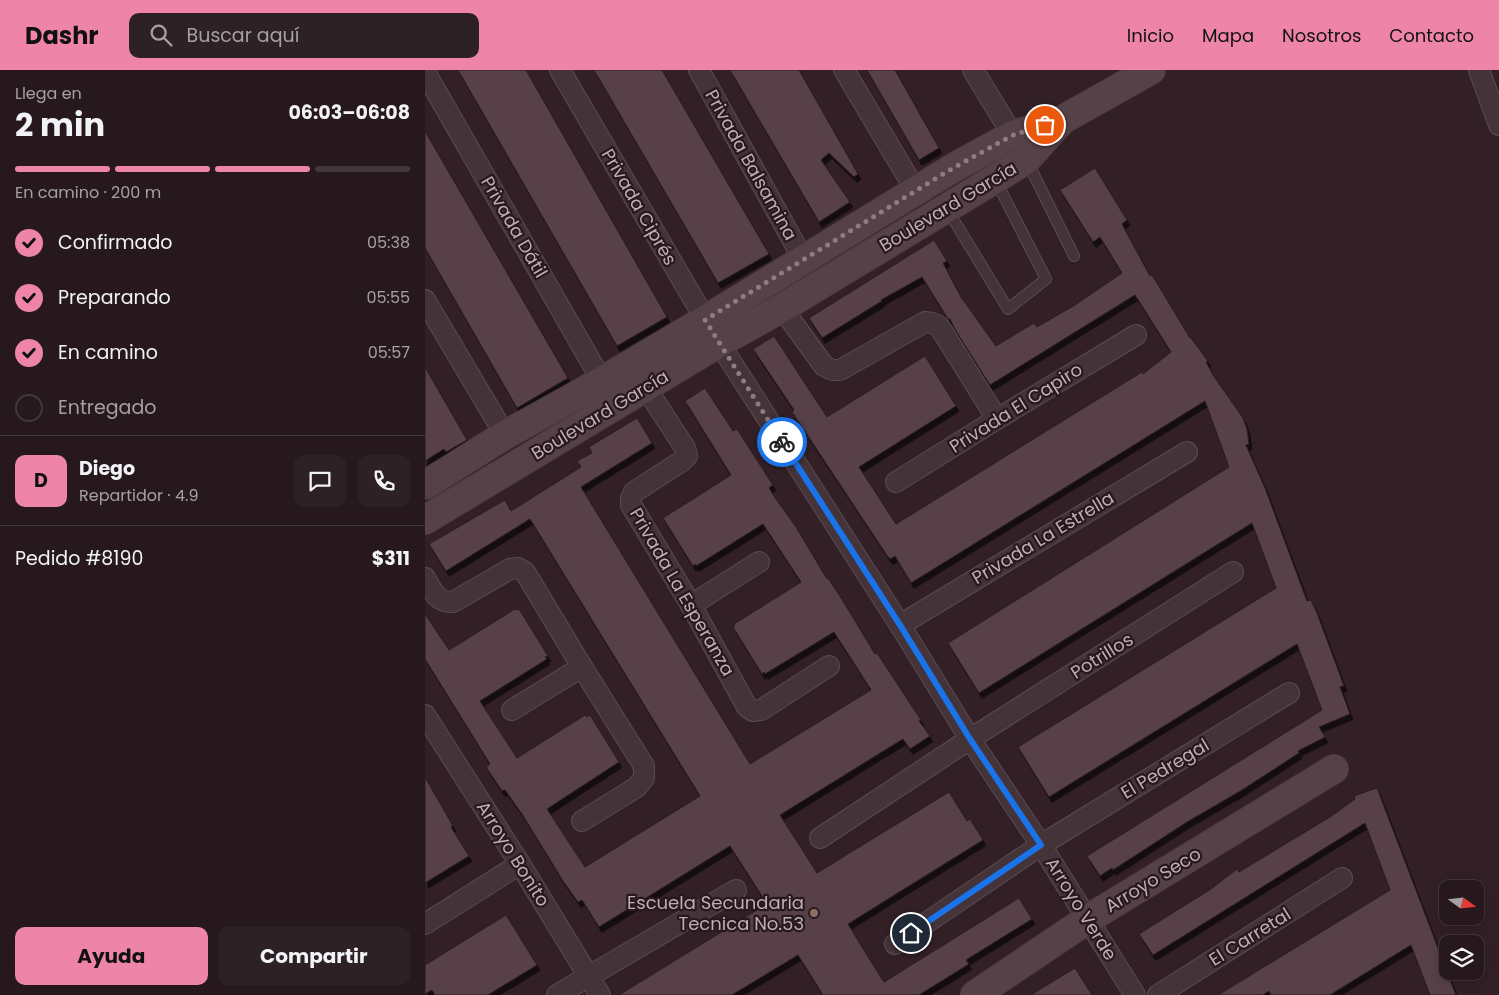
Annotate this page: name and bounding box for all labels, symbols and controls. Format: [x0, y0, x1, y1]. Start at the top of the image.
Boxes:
search box [129, 13, 479, 58]
text: Dashr [25, 19, 99, 52]
icon: search [147, 21, 175, 49]
text: Buscar aquí [187, 22, 299, 49]
text: Inicio [1127, 23, 1174, 48]
text: Mapa [1202, 23, 1254, 48]
text: Nosotros [1282, 23, 1361, 48]
text: Contacto [1389, 23, 1474, 48]
text: Llega en [15, 82, 82, 105]
street label: Privada Balsamina [700, 85, 803, 245]
text: 06:03–06:08 [288, 99, 410, 126]
text: 2 min [15, 102, 105, 147]
pin [1024, 104, 1066, 146]
icon: bag [1031, 111, 1059, 139]
street label: Privada Ciprés [596, 144, 683, 270]
street label: Boulevard García [874, 156, 1021, 257]
street label: Privada Dátil [475, 171, 554, 282]
text: En camino · 200 m [15, 181, 161, 204]
icon: check [15, 229, 43, 257]
text: Confirmado [58, 229, 172, 256]
text: 05:38 [367, 231, 410, 254]
icon: check [15, 284, 43, 312]
text: Preparando [58, 284, 171, 311]
text: 05:55 [366, 286, 410, 309]
icon: check [15, 339, 43, 367]
text: En camino [58, 339, 158, 366]
text: 05:57 [368, 341, 410, 364]
street label: Privada El Capiro [945, 357, 1087, 459]
street label: Boulevard García [526, 364, 673, 465]
text: Entregado [58, 394, 156, 421]
courier [757, 417, 807, 467]
icon: bike [768, 428, 796, 456]
text: Diego [79, 455, 135, 482]
button: chat [294, 455, 346, 507]
button: phone [358, 455, 410, 507]
text: D [34, 467, 48, 494]
text: Repartidor · 4.9 [79, 484, 198, 507]
street label: Privada La Estrella [967, 485, 1119, 590]
street label: Privada La Esperanza [624, 503, 741, 680]
text: Pedido #8190 [15, 545, 143, 572]
text: $311 [372, 545, 410, 572]
street label: Potrillos [1066, 627, 1138, 685]
street label: El Pedregal [1116, 732, 1214, 805]
street label: Arroyo Bonito [471, 796, 556, 911]
street label: Arroyo Seco [1100, 841, 1205, 918]
street label: Arroyo Verde [1040, 853, 1123, 965]
north arrow [1439, 880, 1484, 925]
map controls [1439, 880, 1484, 980]
place label: Escuela Secundaria Tecnica No.53 [627, 890, 804, 936]
street label: El Carretal [1204, 902, 1295, 972]
marker: Escuela Secundaria Tecnica No.53 [808, 907, 820, 919]
pin [890, 912, 932, 954]
icon: home [897, 919, 925, 947]
button: Ayuda [15, 927, 208, 985]
button: Compartir [218, 927, 410, 985]
button: layers [1439, 935, 1484, 980]

